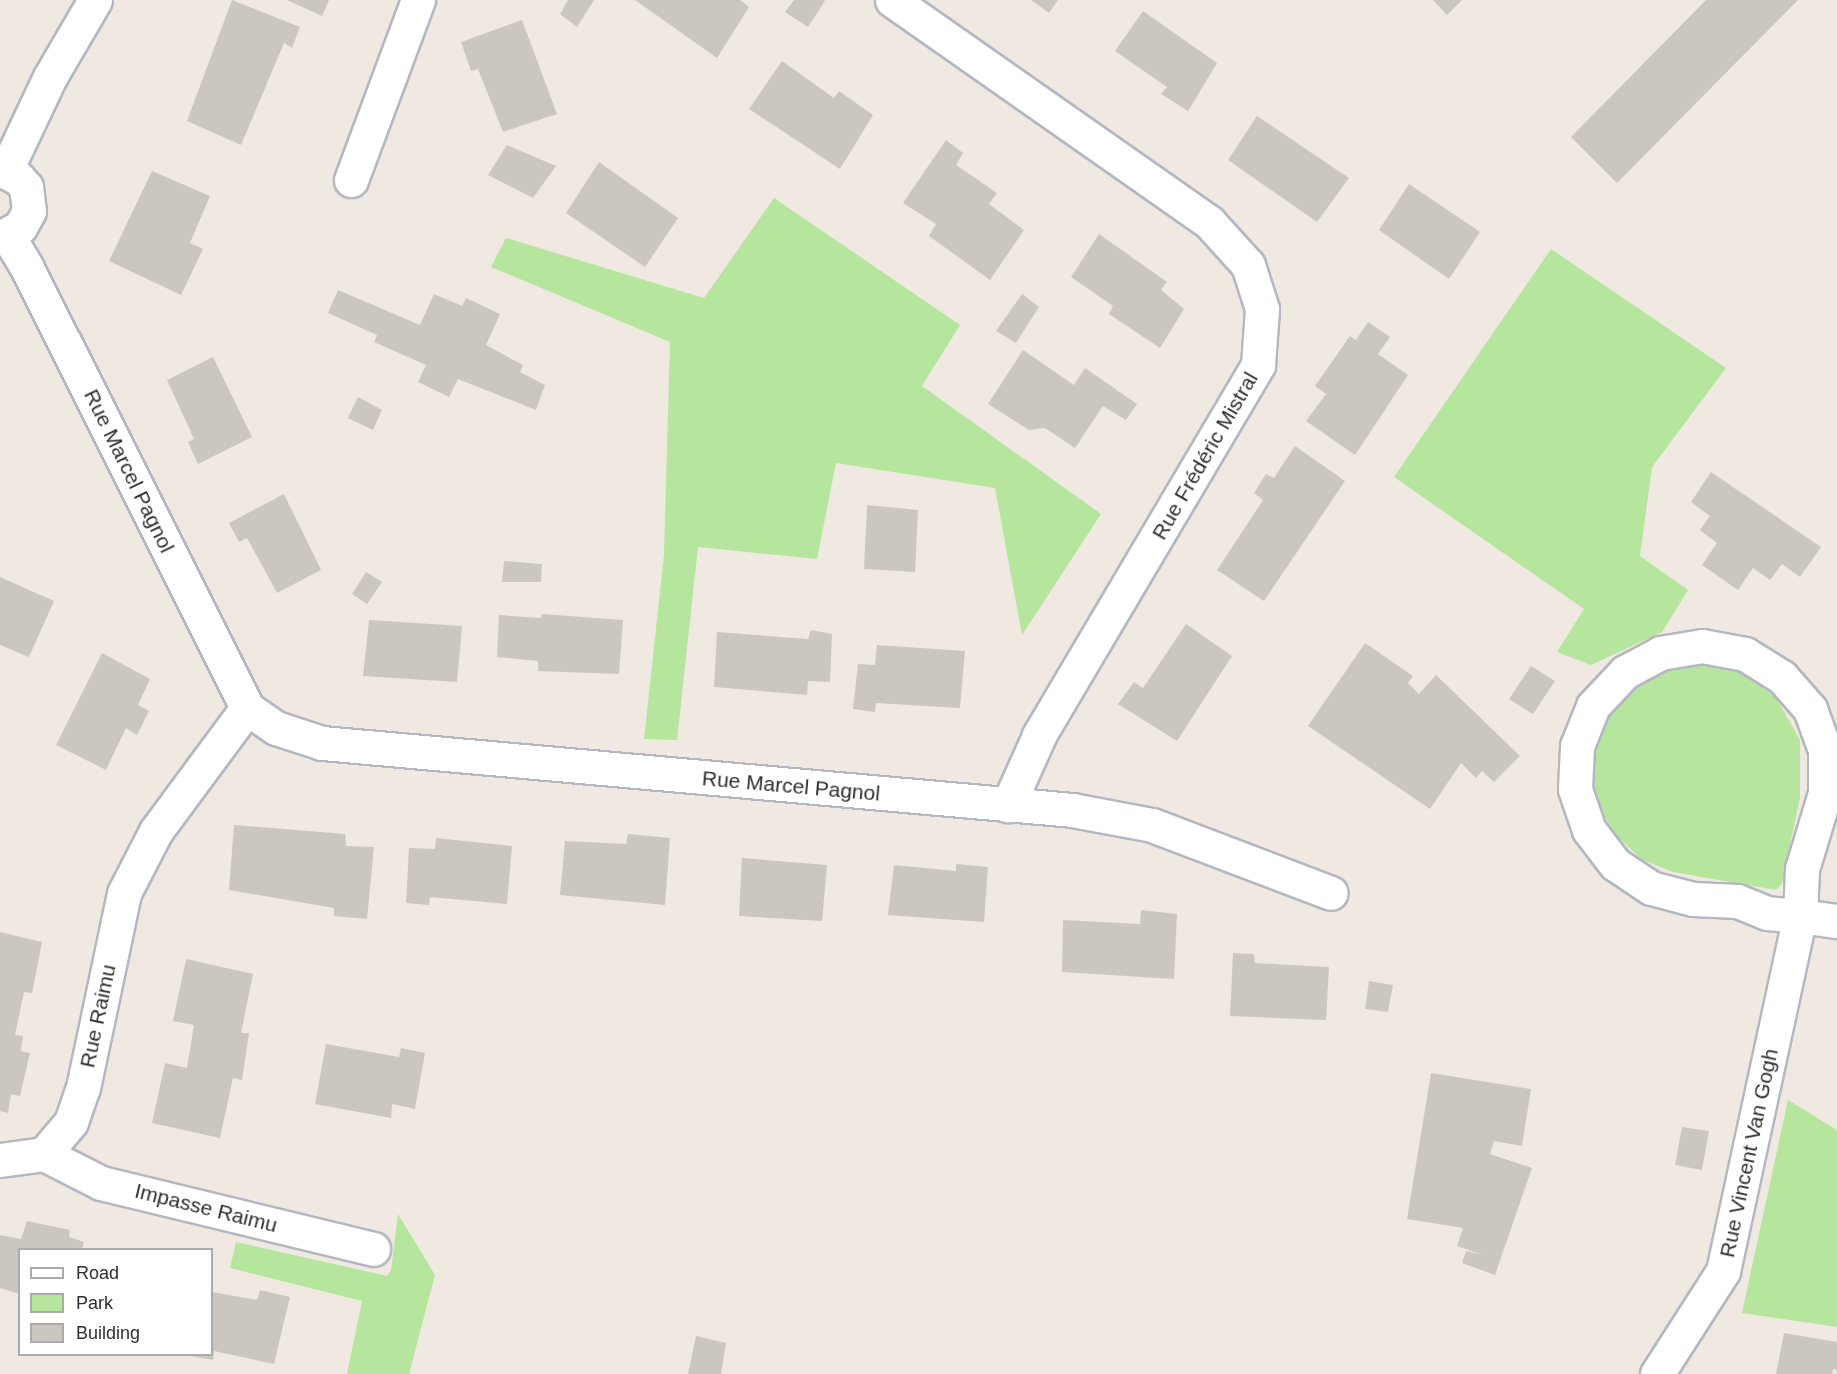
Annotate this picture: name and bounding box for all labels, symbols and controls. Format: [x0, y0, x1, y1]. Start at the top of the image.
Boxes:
street label: Rue Frédéric Mistral [1147, 368, 1263, 544]
street label: Rue Marcel Pagnol [79, 385, 179, 557]
street label: Rue Marcel Pagnol [701, 766, 881, 806]
street label: Rue Raimu [75, 962, 121, 1070]
street label: Rue Vincent Van Gogh [1715, 1046, 1783, 1260]
street label: Impasse Raimu [132, 1178, 280, 1238]
legend [18, 1248, 213, 1356]
text: Road [76, 1263, 119, 1283]
text: Park [76, 1293, 113, 1313]
text: Building [76, 1323, 140, 1343]

